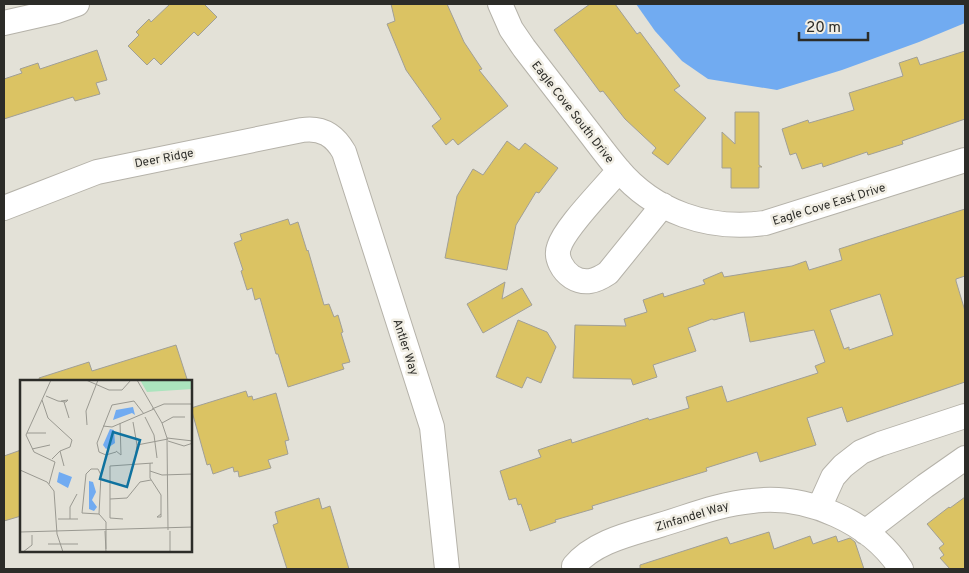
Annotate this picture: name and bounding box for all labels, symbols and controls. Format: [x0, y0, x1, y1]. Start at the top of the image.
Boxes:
scale bar [799, 10, 868, 42]
text: 20 m [806, 19, 841, 38]
street label: Eagle Cove South Drive [527, 58, 617, 167]
street label: Deer Ridge [133, 145, 195, 173]
street label: Eagle Cove East Drive [771, 180, 888, 230]
street label: Antler Way [388, 317, 422, 378]
inset map [20, 380, 192, 553]
street label: Zinfandel Way [653, 498, 731, 536]

